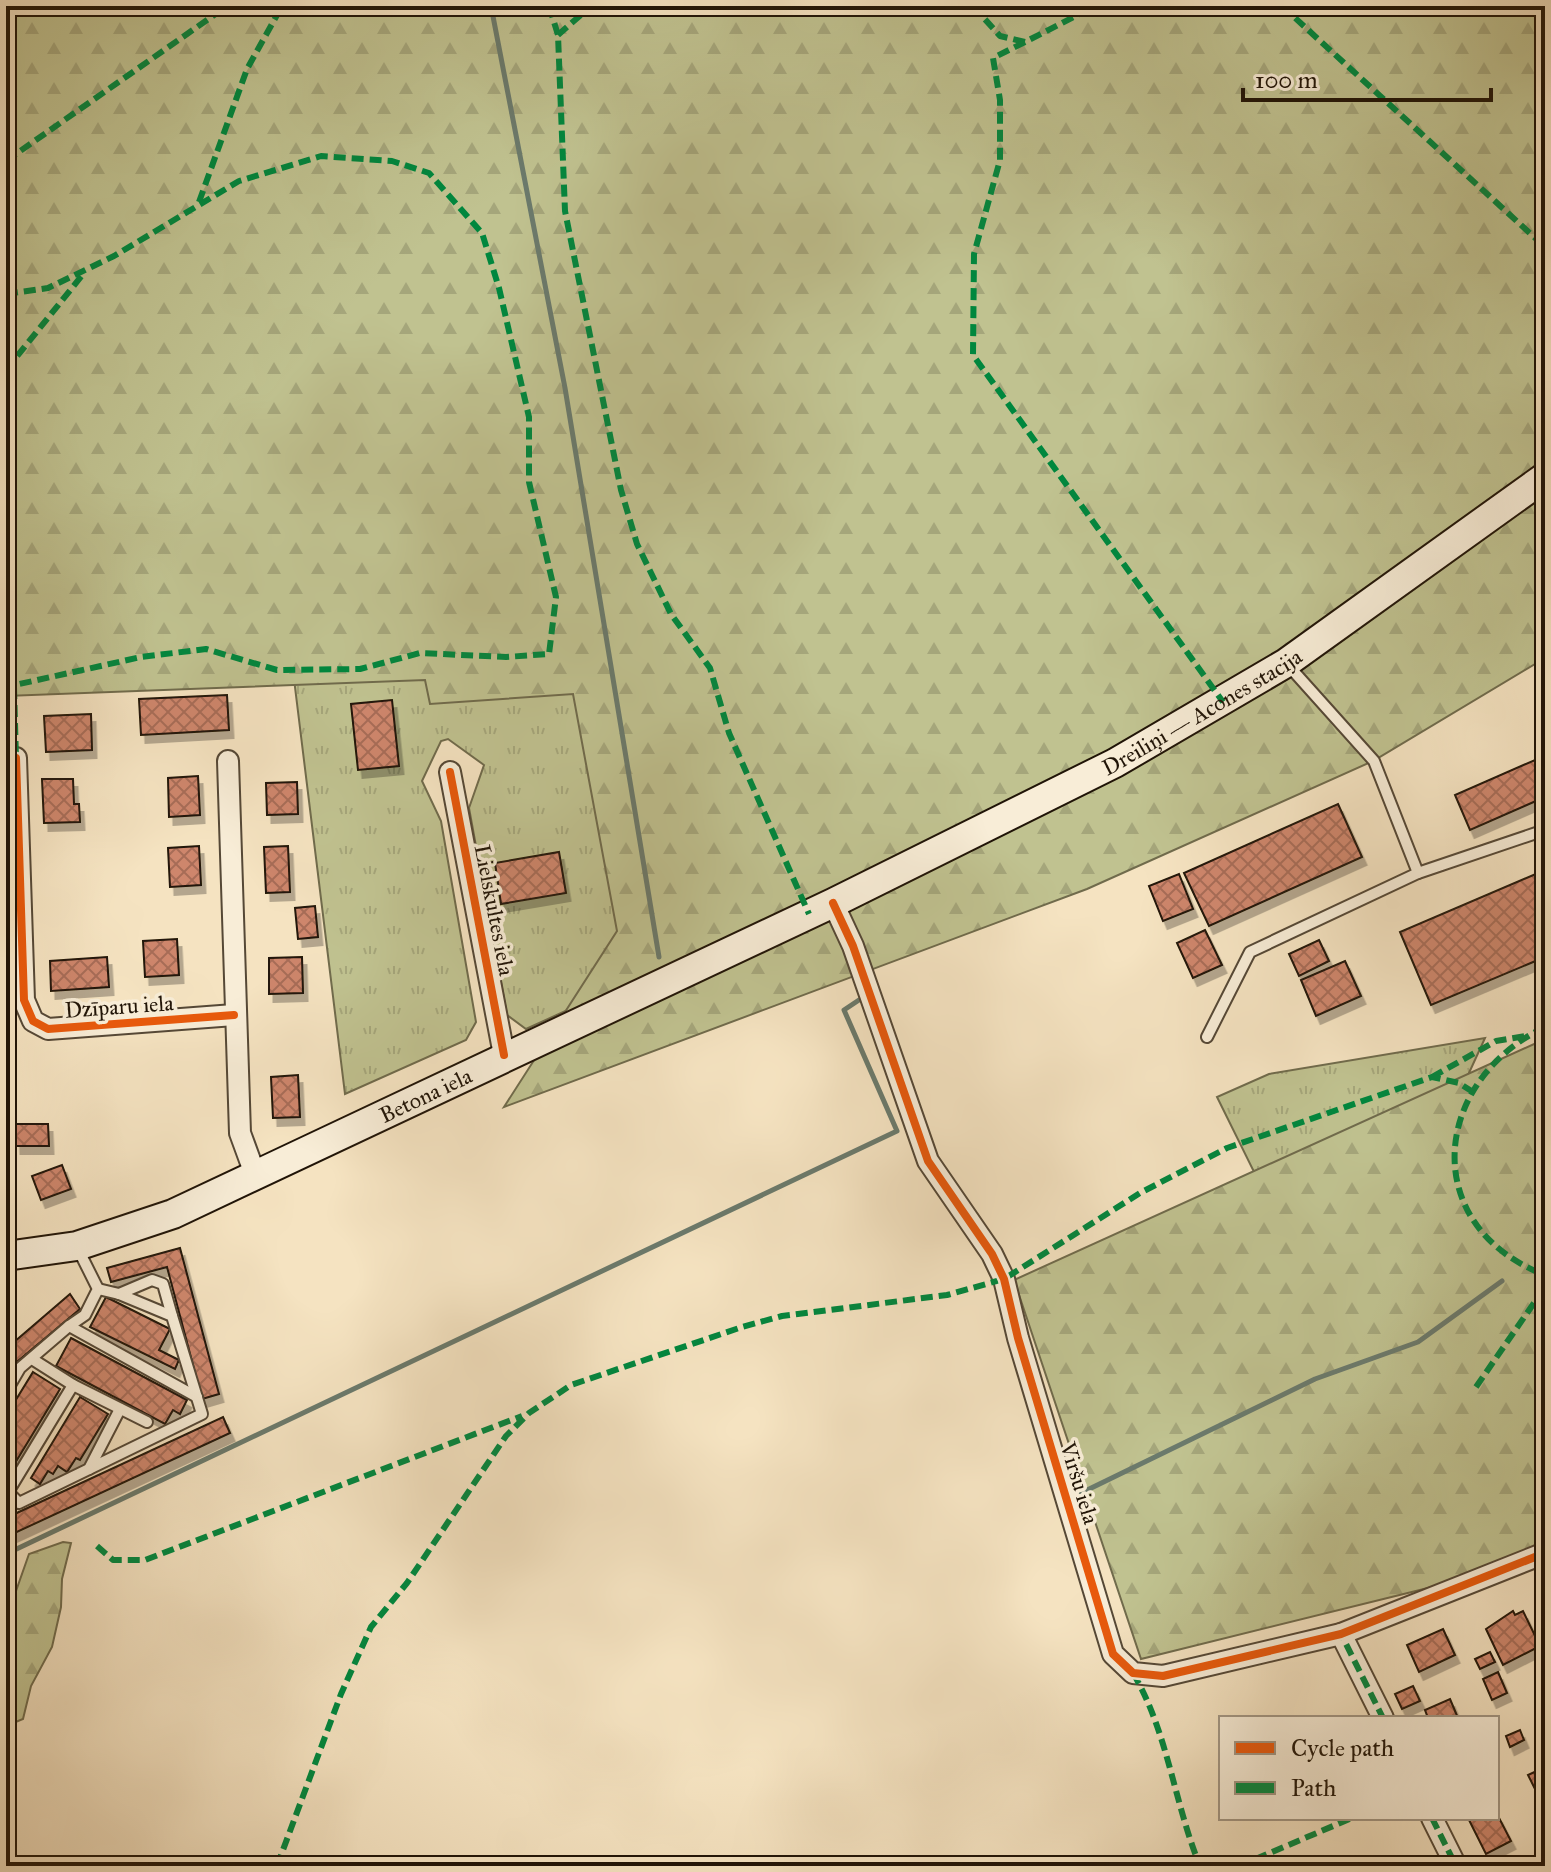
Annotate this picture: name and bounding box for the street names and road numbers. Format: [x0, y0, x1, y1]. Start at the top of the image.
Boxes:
street label: Dreiliņi — Acones stacija [1098, 643, 1308, 781]
street label: Lielskultes iela [469, 842, 521, 979]
street label: Dzīparu iela [64, 989, 175, 1024]
street label: Betona iela [375, 1062, 477, 1129]
street label: Viršu iela [1054, 1438, 1105, 1528]

